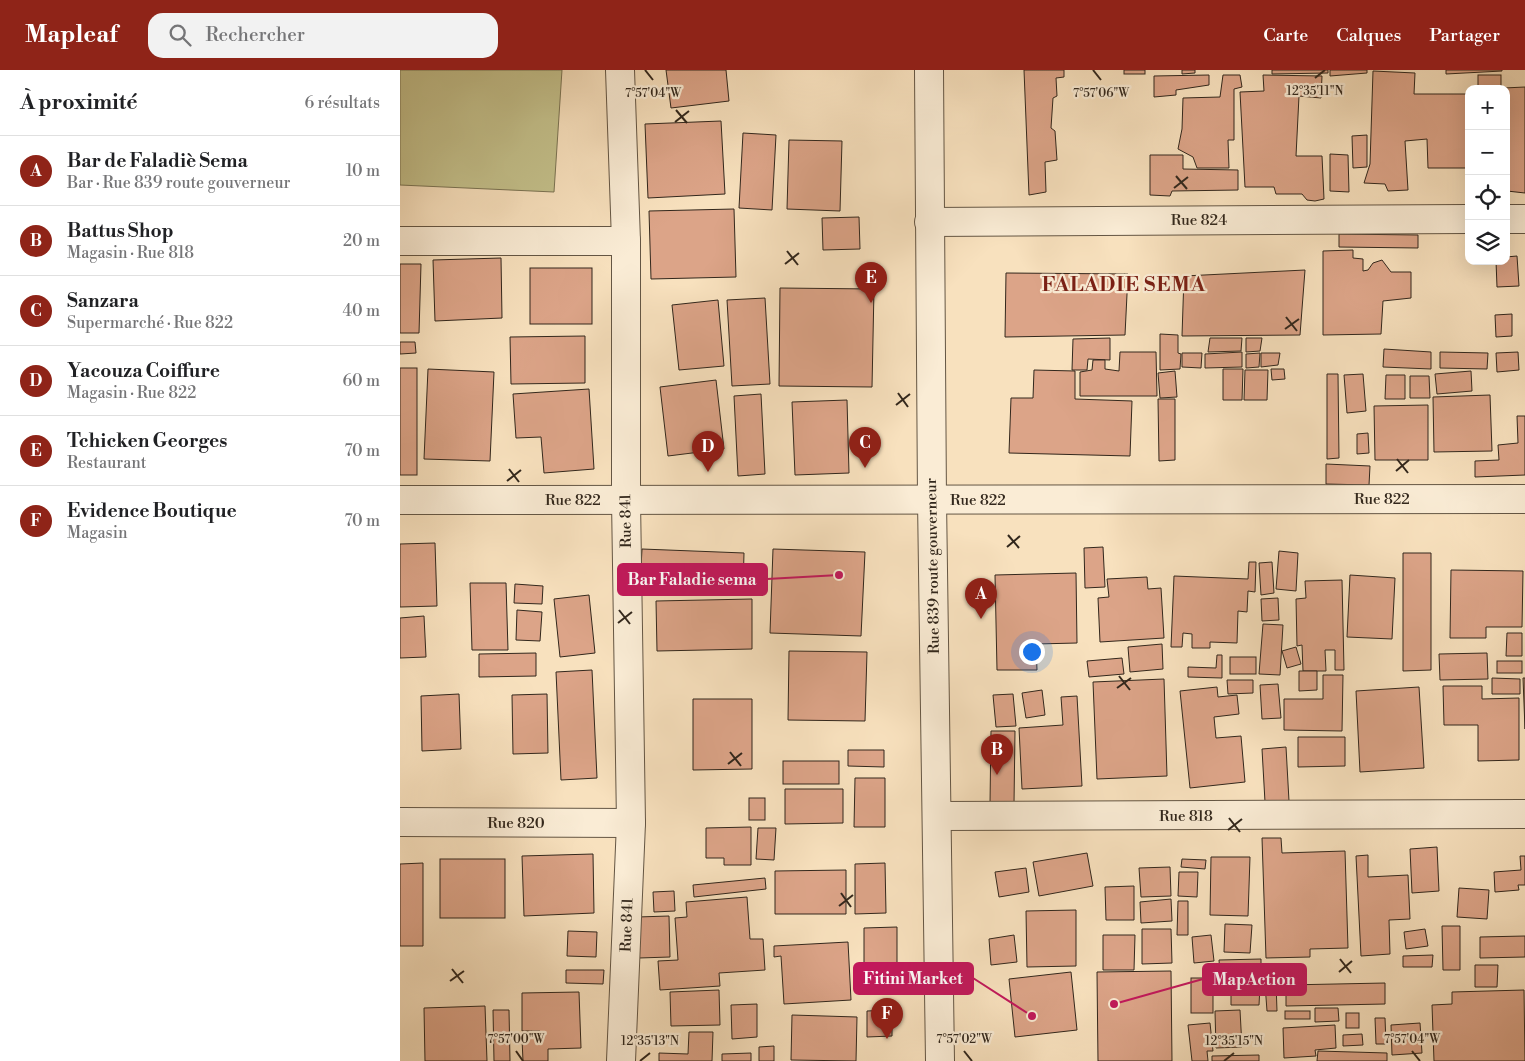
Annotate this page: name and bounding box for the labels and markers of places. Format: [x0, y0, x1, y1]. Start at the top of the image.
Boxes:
pin: E [855, 262, 887, 303]
pin: C [849, 427, 881, 468]
pin: D [692, 431, 724, 472]
callout: Bar Faladie sema [618, 564, 767, 595]
pin: A [965, 578, 997, 619]
pin: B [981, 734, 1013, 775]
callout: Fitini Market [854, 963, 973, 994]
callout: MapAction [1203, 964, 1306, 995]
pin: F [871, 998, 903, 1039]

